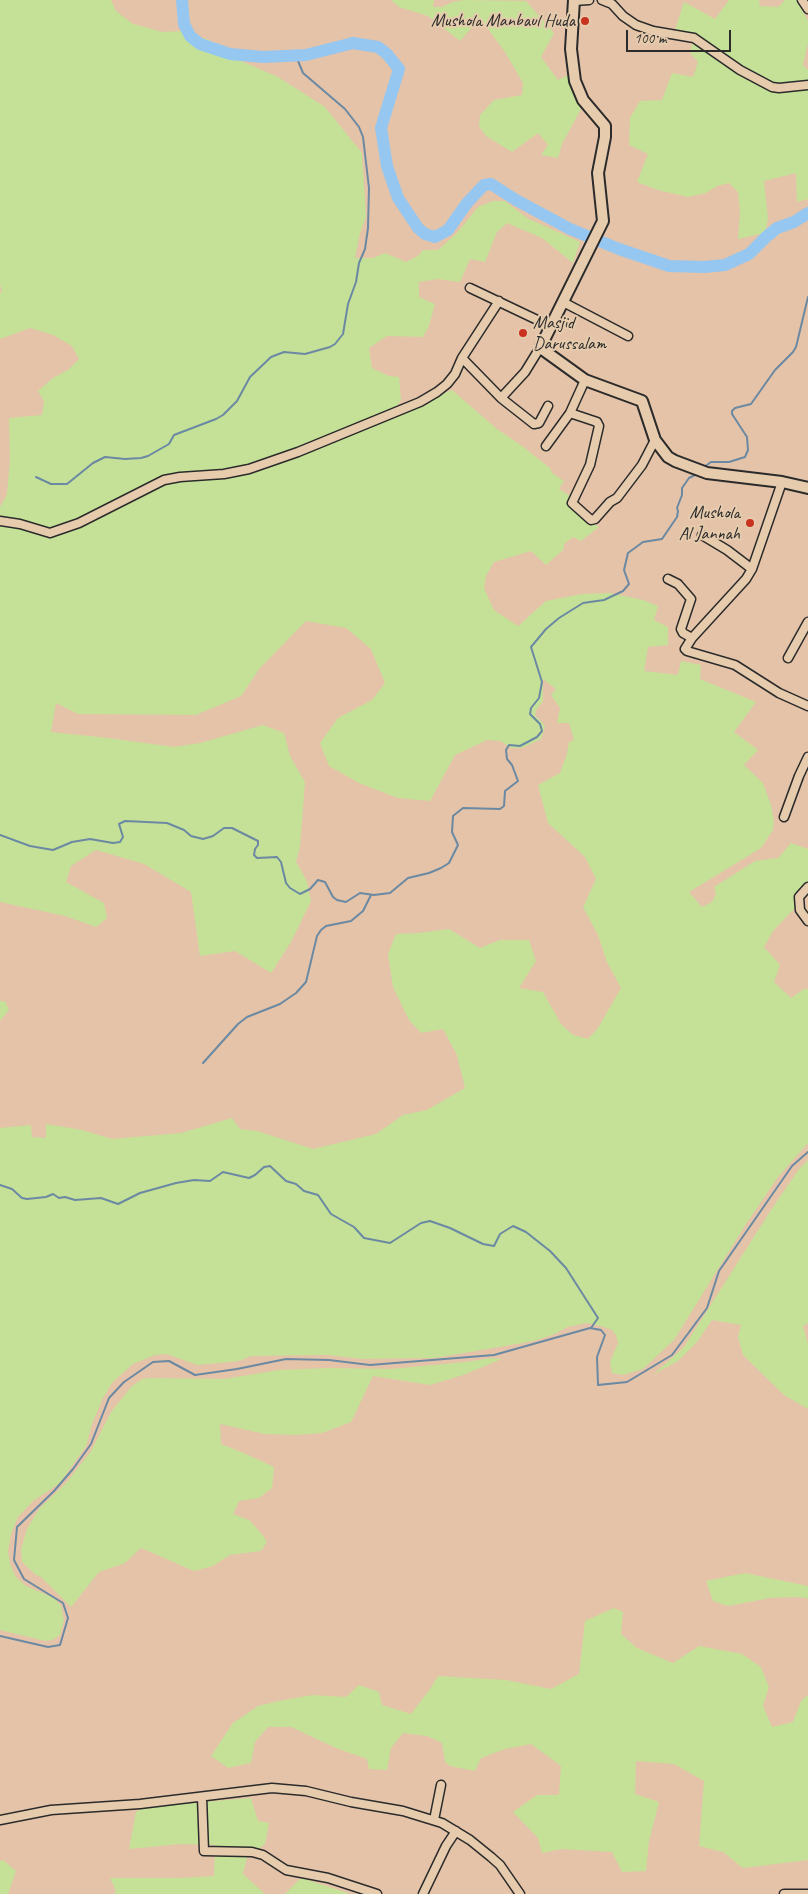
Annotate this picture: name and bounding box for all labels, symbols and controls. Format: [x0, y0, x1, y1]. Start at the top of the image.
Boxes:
place label: Mushola Manbaul Huda [431, 10, 575, 32]
marker: Mushola Manbaul Huda [579, 15, 591, 27]
scale bar [628, 20, 733, 52]
text: 100 m [634, 29, 666, 48]
place label: Masjid Darussalam [533, 312, 606, 354]
marker: Masjid Darussalam [517, 327, 529, 339]
place label: Mushola Al Jannah [679, 502, 740, 544]
marker: Mushola Al Jannah [744, 517, 756, 529]

